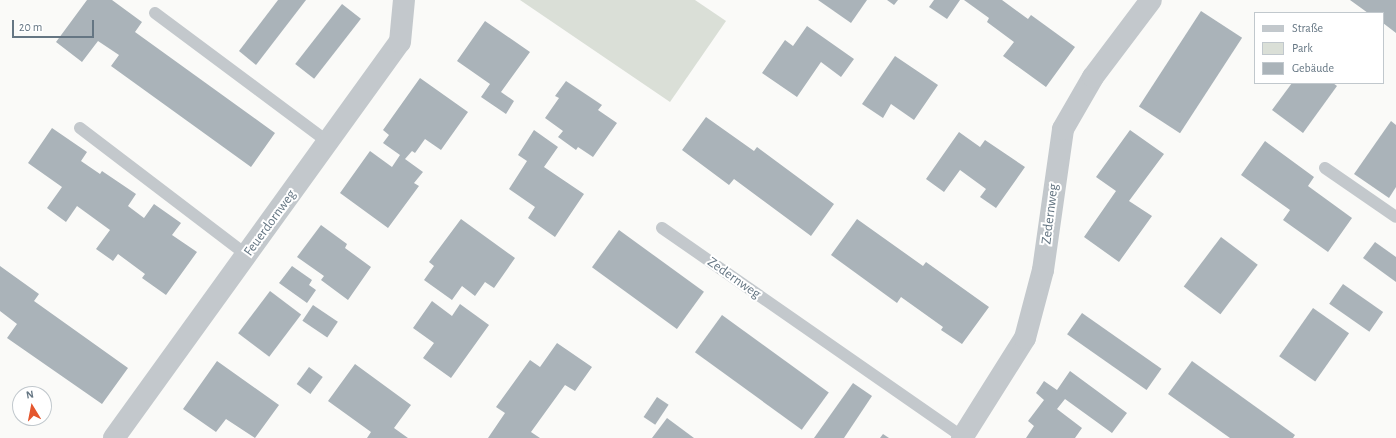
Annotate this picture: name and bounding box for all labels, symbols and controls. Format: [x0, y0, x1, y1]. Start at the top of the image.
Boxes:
scale bar [14, 12, 96, 38]
legend [1254, 12, 1384, 84]
text: 20 m [19, 21, 42, 33]
text: Straße [1292, 22, 1323, 34]
text: Park [1292, 42, 1313, 54]
text: Gebäude [1292, 62, 1334, 74]
street label: Zedernweg [1038, 183, 1062, 245]
street label: Feuerdornweg [240, 187, 300, 259]
street label: Zedernweg [704, 254, 764, 302]
north arrow [12, 386, 52, 426]
text: N [25, 389, 35, 401]

